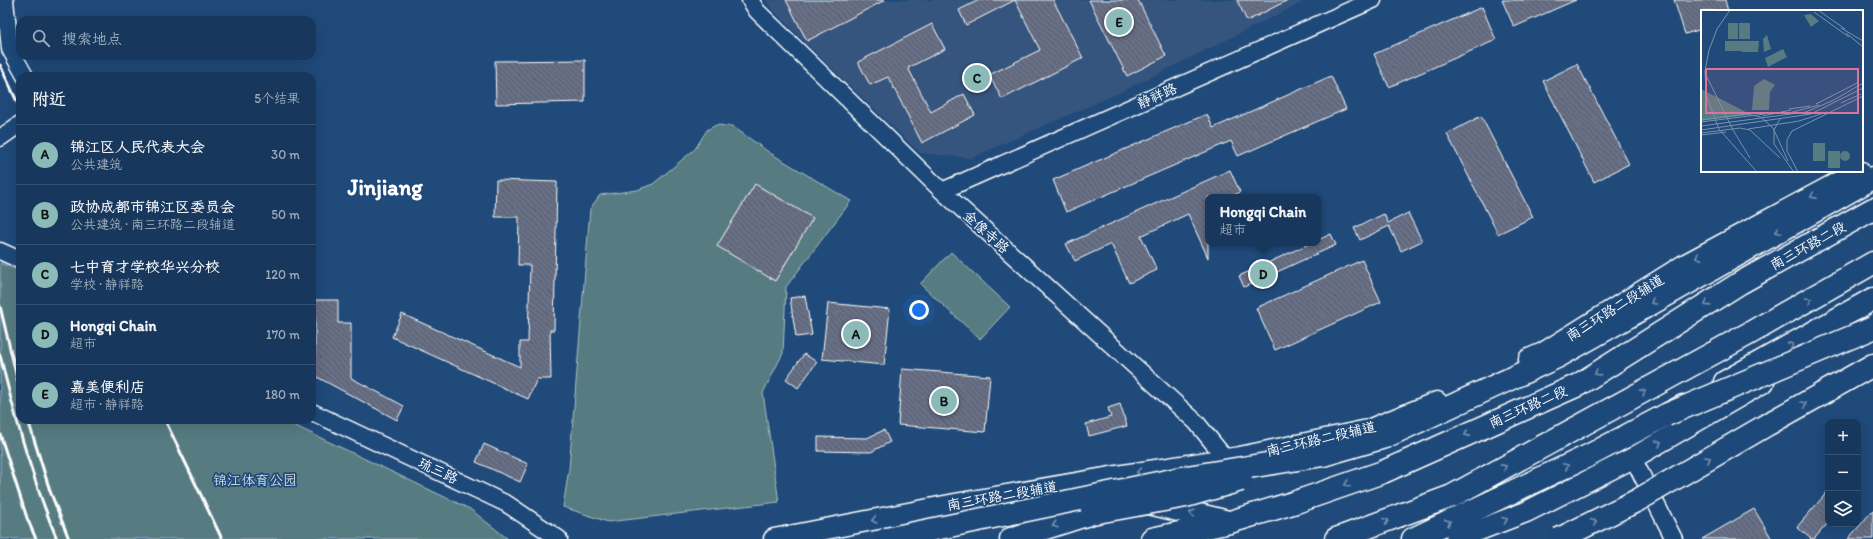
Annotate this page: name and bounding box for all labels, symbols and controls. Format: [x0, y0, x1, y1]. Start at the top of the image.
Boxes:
pin: E [1106, 7, 1132, 37]
inset map [1701, 10, 1863, 172]
search box [16, 16, 316, 60]
icon: search [30, 27, 52, 49]
text: 搜索地点 [62, 30, 122, 48]
pin: C [964, 63, 990, 93]
street label: 静祥路 [1134, 80, 1180, 112]
text: 附近 [32, 89, 66, 109]
text: 5个结果 [254, 91, 300, 106]
text: 锦江区人民代表大会 [70, 138, 205, 156]
text: A [41, 147, 49, 162]
text: 30 m [271, 147, 300, 162]
text: 公共建筑 [70, 157, 122, 172]
district label: Jinjiang [346, 174, 423, 201]
one-way arrow [1809, 192, 1817, 199]
popup [1205, 194, 1321, 246]
text: 政协成都市锦江区委员会 [70, 198, 235, 216]
text: Hongqi Chain [1220, 203, 1306, 221]
text: B [41, 207, 49, 222]
text: 50 m [271, 207, 300, 222]
street label: 金像寺路 [960, 207, 1012, 257]
text: 公共建筑 · 南三环路二段辅道 [70, 217, 235, 232]
street label: 南三环路二段 [1767, 218, 1849, 274]
text: 超市 [1220, 222, 1246, 237]
one-way arrow [1775, 227, 1782, 234]
one-way arrow [1695, 253, 1702, 260]
text: 七中育才学校华兴分校 [70, 258, 220, 276]
pin: D [1250, 259, 1276, 289]
text: C [41, 267, 49, 282]
text: 120 m [265, 267, 300, 282]
street label: 南三环路二段辅道 [1563, 271, 1667, 345]
text: 学校 · 静祥路 [70, 277, 144, 292]
one-way arrow [1805, 297, 1812, 304]
one-way arrow [1650, 298, 1657, 305]
one-way arrow [1704, 299, 1711, 307]
your location [909, 300, 929, 320]
text: Hongqi Chain [70, 317, 156, 335]
pin: A [843, 319, 869, 349]
text: D [41, 327, 49, 342]
text: 170 m [266, 327, 300, 342]
text: 超市 [70, 336, 96, 351]
one-way arrow [1787, 342, 1794, 349]
one-way arrow [1594, 369, 1601, 376]
text: 嘉美便利店 [70, 378, 145, 396]
street label: 南三环路二段 [1486, 382, 1570, 432]
pin: B [931, 386, 957, 416]
text: E [41, 387, 49, 402]
text: 180 m [265, 387, 300, 402]
one-way arrow [1639, 389, 1646, 396]
text: 超市 · 静祥路 [70, 397, 144, 412]
one-way arrow [1800, 402, 1807, 409]
street label: 南三环路二段辅道 [1265, 418, 1377, 460]
map controls [1825, 419, 1861, 527]
button: + [1825, 419, 1861, 455]
one-way arrow [1463, 429, 1471, 437]
one-way arrow [1655, 440, 1662, 447]
street label: 琉三路 [415, 454, 461, 488]
button: − [1825, 455, 1861, 491]
one-way arrow [1704, 457, 1711, 464]
one-way arrow [1561, 463, 1569, 471]
one-way arrow [1500, 464, 1507, 472]
one-way arrow [1136, 468, 1142, 476]
park label: 锦江体育公园 [213, 472, 297, 489]
street label: 南三环路二段辅道 [945, 478, 1059, 514]
one-way arrow [1343, 479, 1350, 488]
button: layers [1825, 491, 1861, 527]
one-way arrow [1188, 510, 1195, 518]
one-way arrow [870, 515, 877, 524]
one-way arrow [1502, 516, 1509, 524]
one-way arrow [1382, 517, 1389, 525]
one-way arrow [1444, 519, 1452, 527]
one-way arrow [1590, 519, 1597, 526]
one-way arrow [1052, 520, 1059, 529]

